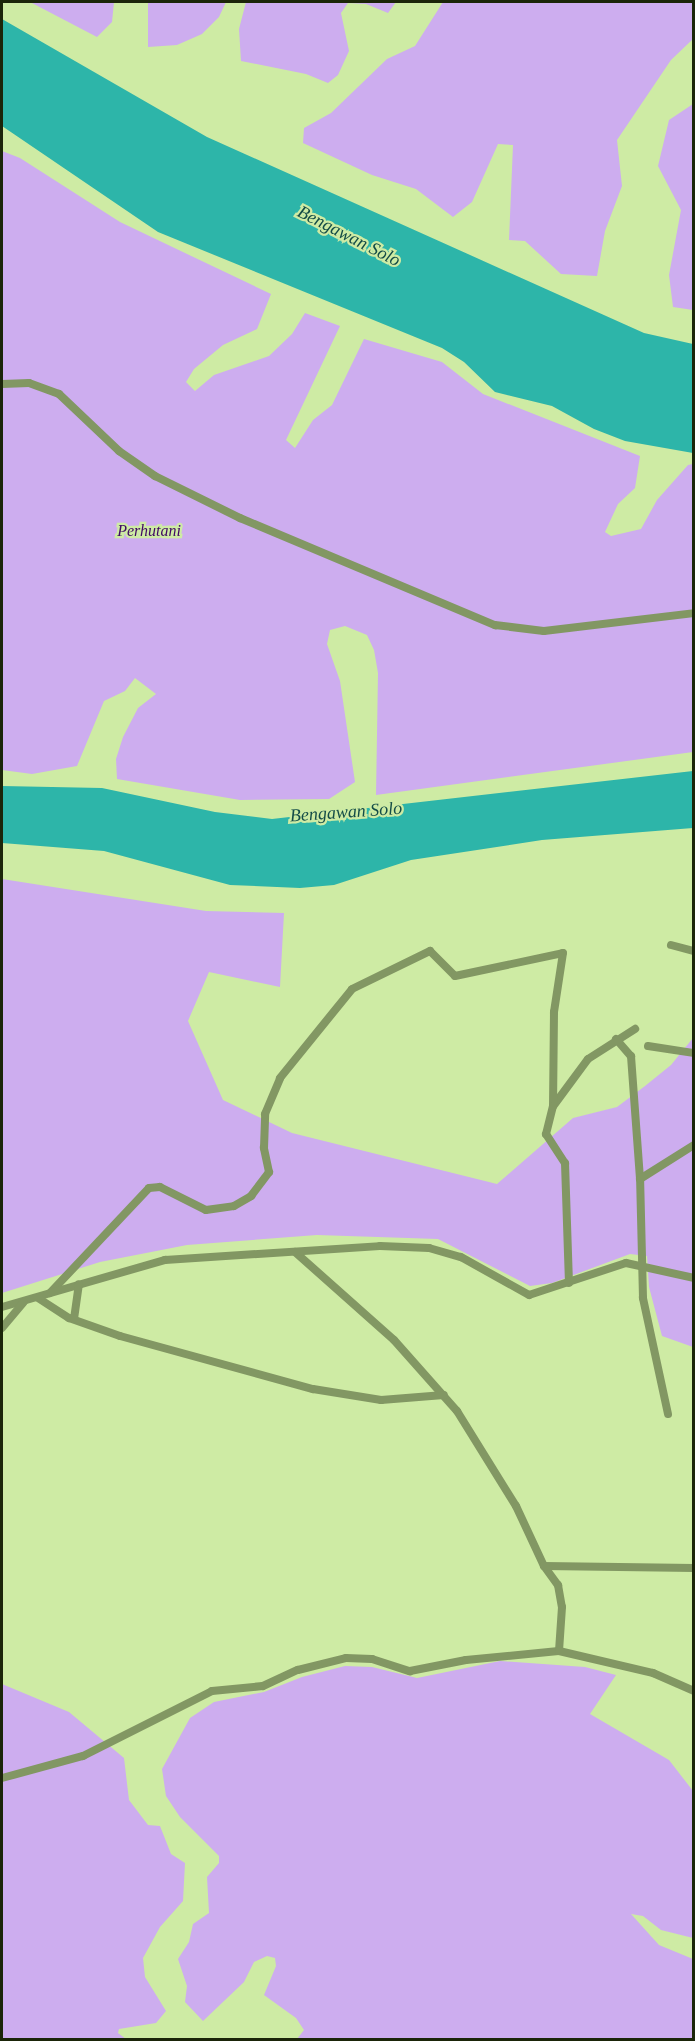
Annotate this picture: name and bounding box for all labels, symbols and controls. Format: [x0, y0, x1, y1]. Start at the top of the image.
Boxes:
water label: Bengawan Solo [294, 201, 404, 271]
park label: Perhutani [117, 521, 181, 541]
water label: Bengawan Solo [289, 797, 403, 827]

